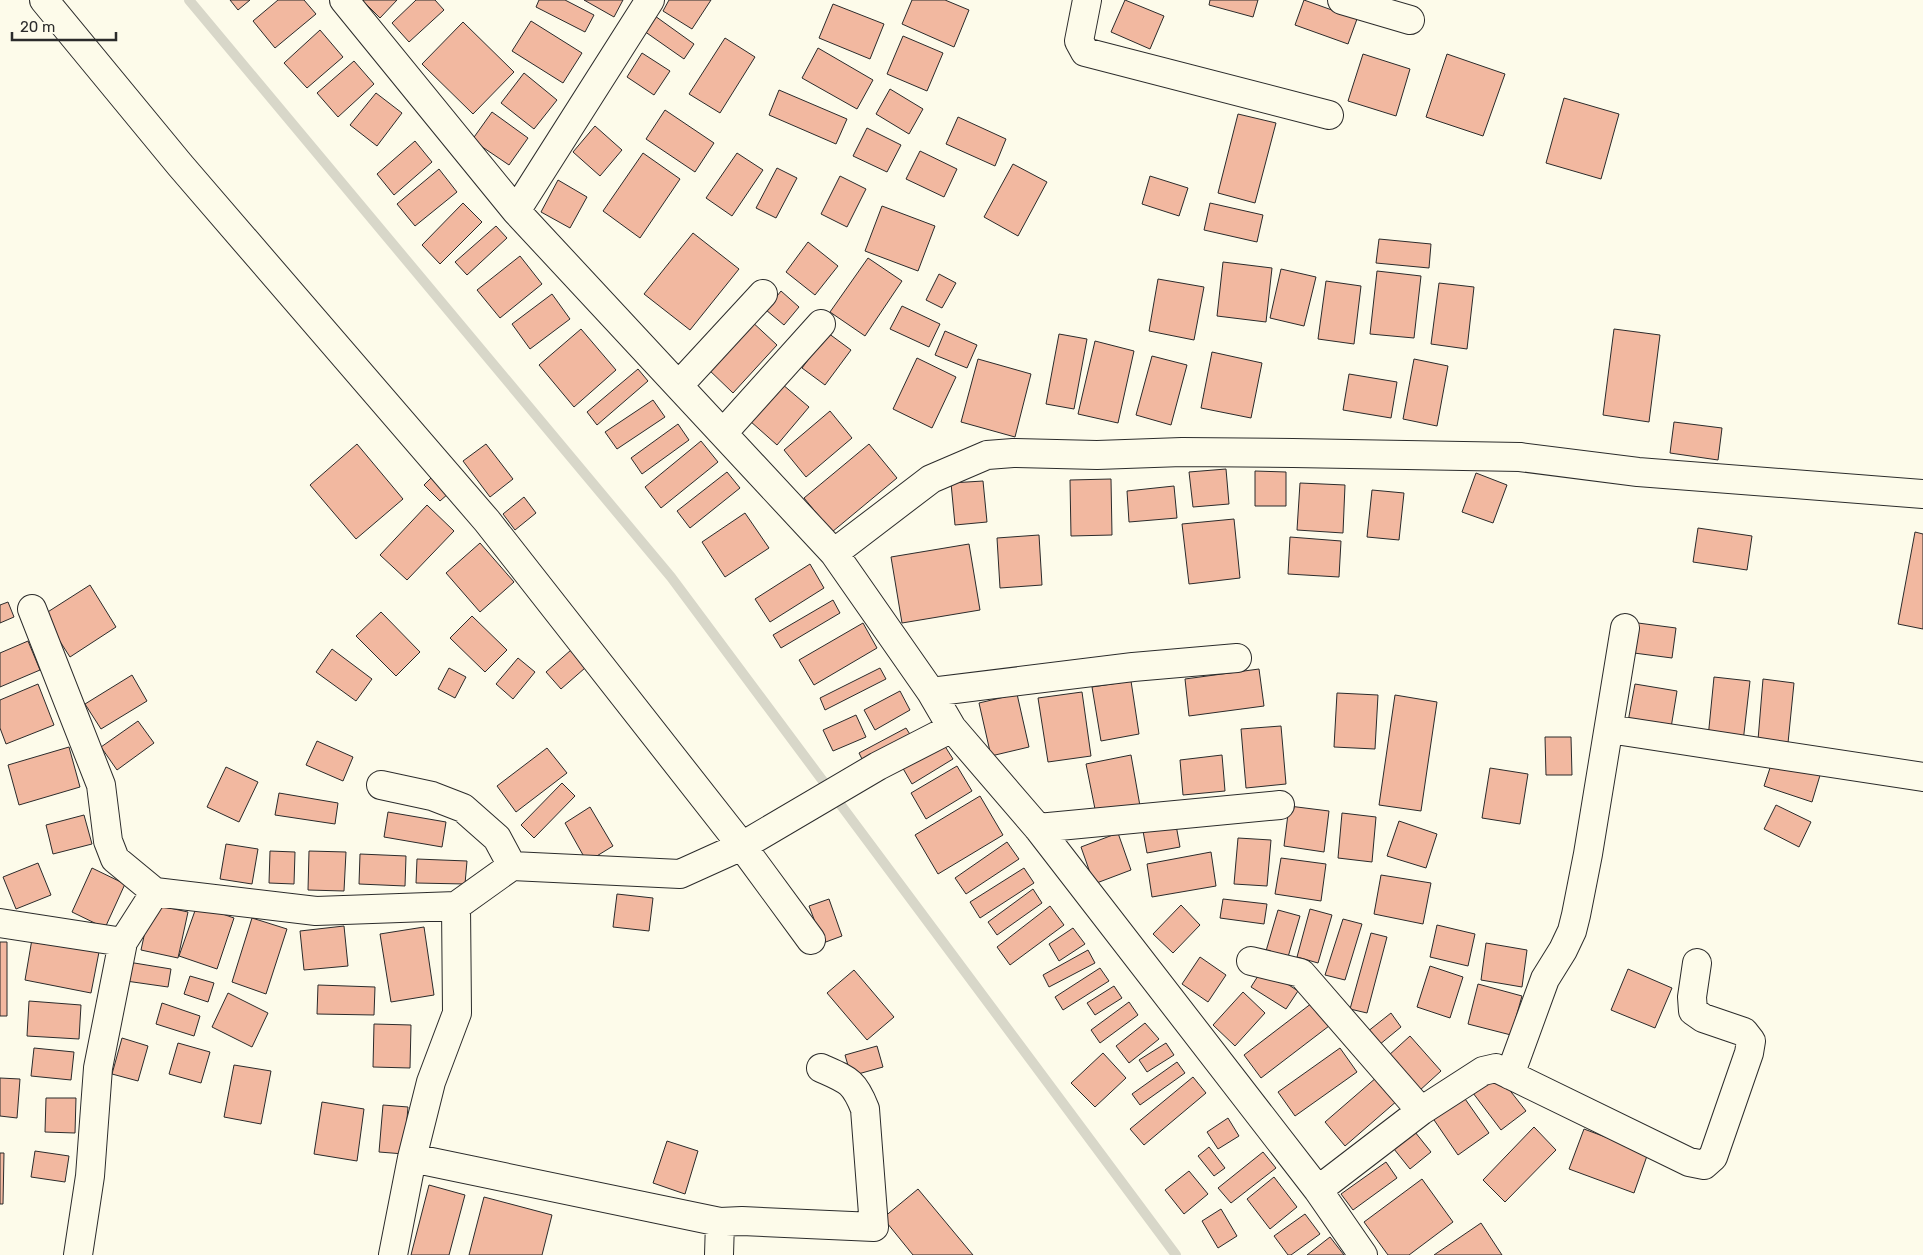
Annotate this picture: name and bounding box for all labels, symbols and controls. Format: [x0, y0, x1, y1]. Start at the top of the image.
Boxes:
scale bar [12, 10, 116, 42]
text: 20 m [20, 18, 55, 36]

